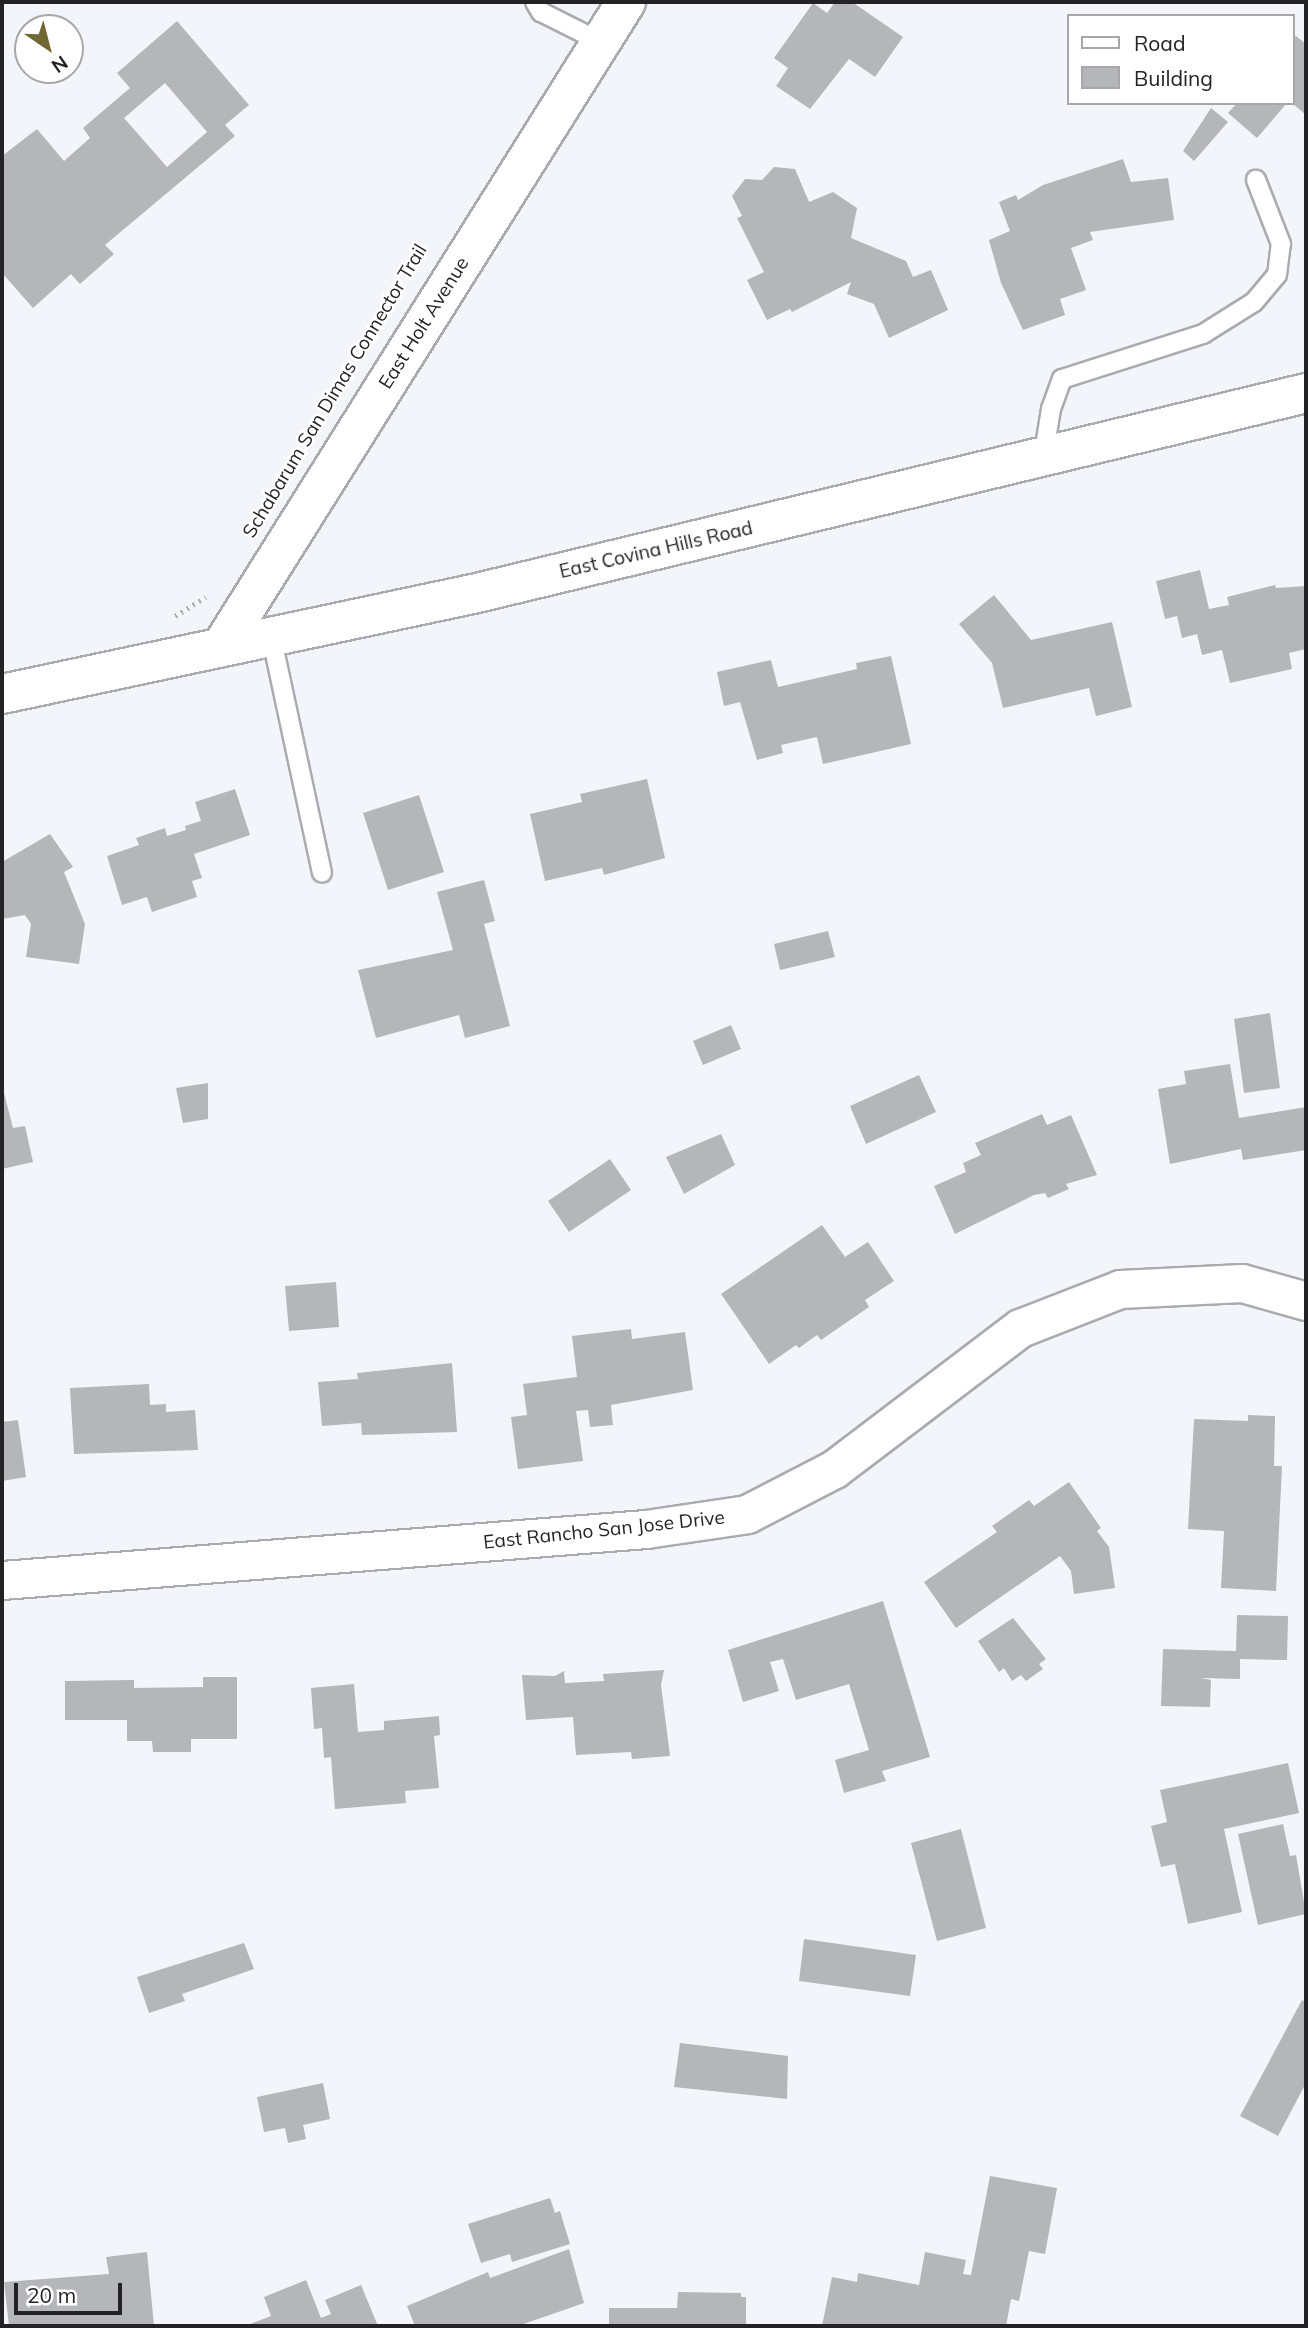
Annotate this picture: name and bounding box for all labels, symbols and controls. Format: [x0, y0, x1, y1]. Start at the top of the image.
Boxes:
north arrow [14, 14, 84, 84]
legend [1066, 14, 1294, 105]
text: Road [1134, 30, 1185, 56]
text: N [47, 51, 73, 79]
text: Building [1134, 65, 1213, 91]
street label: Schabarum San Dimas Connector Trail [238, 240, 432, 542]
street label: East Holt Avenue [374, 253, 474, 393]
street label: East Covina Hills Road [557, 517, 755, 583]
street label: East Rancho San Jose Drive [482, 1506, 726, 1554]
scale bar [18, 2268, 126, 2312]
text: 20 m [27, 2282, 76, 2308]

